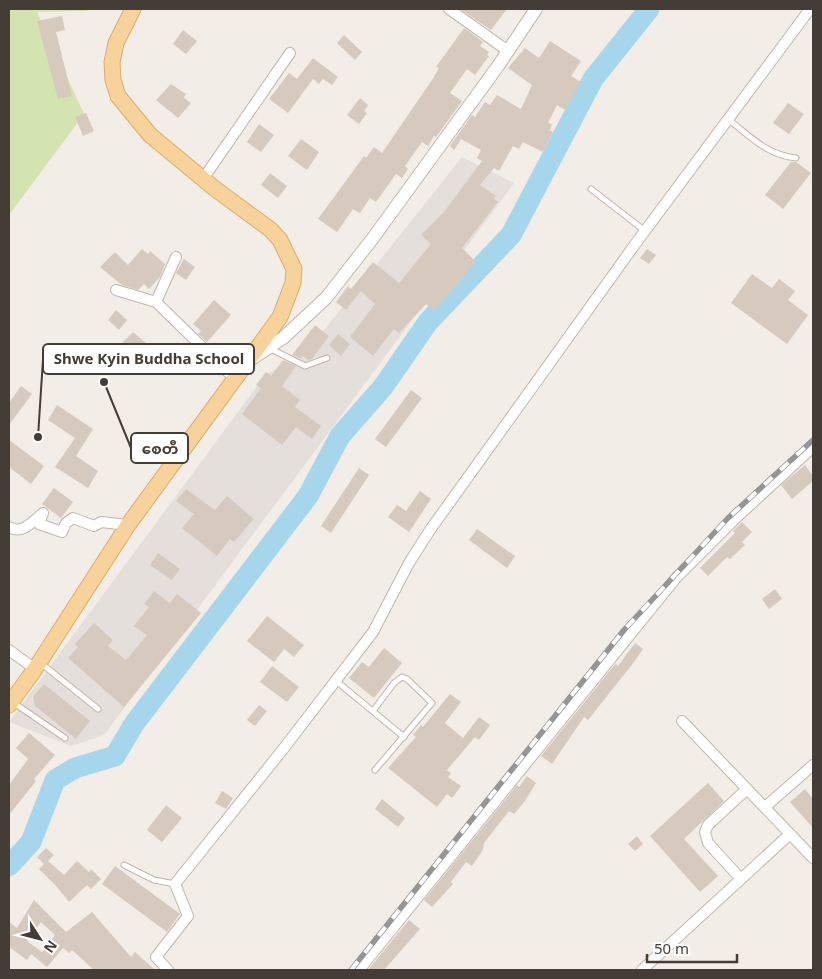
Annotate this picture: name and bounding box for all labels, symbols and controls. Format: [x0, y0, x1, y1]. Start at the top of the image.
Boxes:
callout: Shwe Kyin Buddha School [43, 344, 254, 374]
text: Shwe Kyin Buddha School [54, 348, 244, 368]
callout: စေတီ [131, 433, 188, 463]
text: စေတီ [142, 438, 178, 458]
north arrow [15, 914, 65, 964]
scale bar [647, 932, 737, 964]
text: N [40, 937, 62, 957]
text: 50 m [654, 938, 689, 958]

